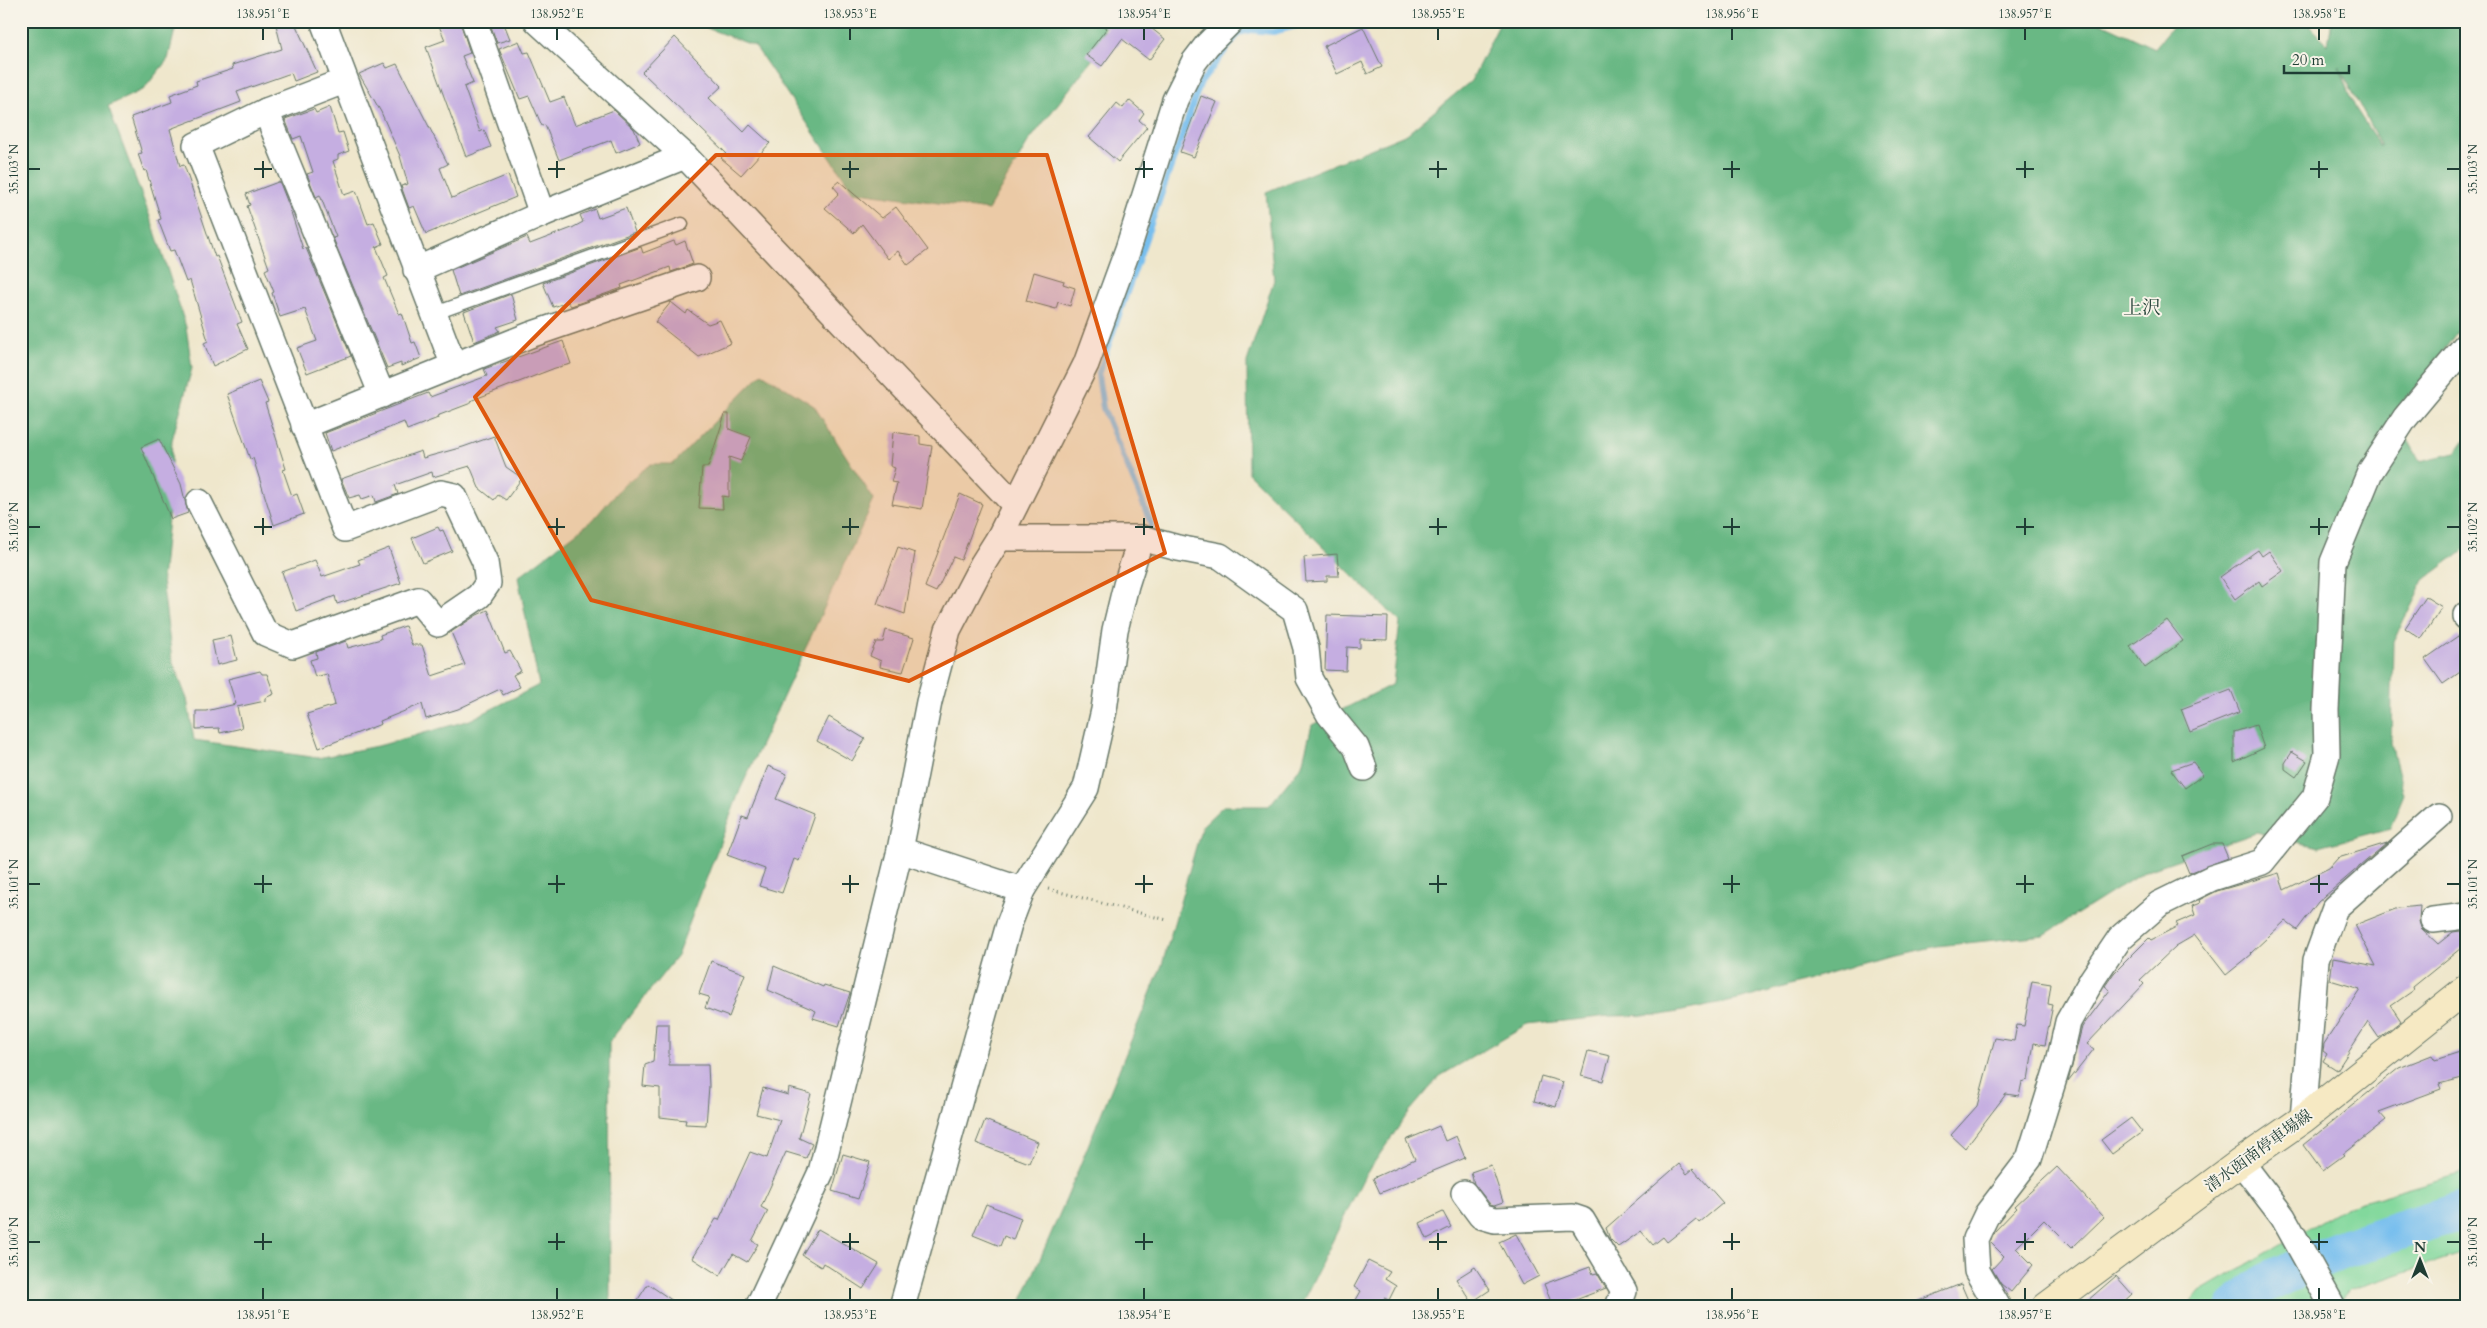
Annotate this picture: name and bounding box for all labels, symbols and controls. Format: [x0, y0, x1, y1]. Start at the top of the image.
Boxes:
text: 138.951°E [236, 6, 290, 22]
text: 138.952°E [530, 6, 584, 22]
text: 138.953°E [823, 6, 877, 22]
text: 138.954°E [1117, 6, 1171, 22]
text: 138.955°E [1411, 6, 1465, 22]
text: 138.956°E [1705, 6, 1759, 22]
text: 138.957°E [1998, 6, 2052, 22]
text: 138.958°E [2292, 6, 2346, 22]
scale bar [2284, 42, 2350, 74]
text: 20 m [2292, 50, 2324, 70]
text: 35.103°N [6, 143, 22, 194]
text: 35.103°N [2465, 143, 2481, 194]
district label: 上沢 [2123, 295, 2161, 321]
text: 35.102°N [6, 501, 22, 552]
text: 35.102°N [2465, 501, 2481, 552]
text: 35.101°N [6, 858, 22, 909]
text: 35.101°N [2465, 858, 2481, 909]
street label: 清水函南停車場線 [2200, 1104, 2317, 1197]
text: 35.100°N [6, 1216, 22, 1267]
text: 35.100°N [2465, 1216, 2481, 1267]
north arrow [2394, 1236, 2444, 1286]
text: N [2414, 1238, 2426, 1257]
text: 138.951°E [236, 1307, 290, 1323]
text: 138.952°E [530, 1307, 584, 1323]
text: 138.953°E [823, 1307, 877, 1323]
text: 138.954°E [1117, 1307, 1171, 1323]
text: 138.955°E [1411, 1307, 1465, 1323]
text: 138.956°E [1705, 1307, 1759, 1323]
text: 138.957°E [1998, 1307, 2052, 1323]
text: 138.958°E [2292, 1307, 2346, 1323]

